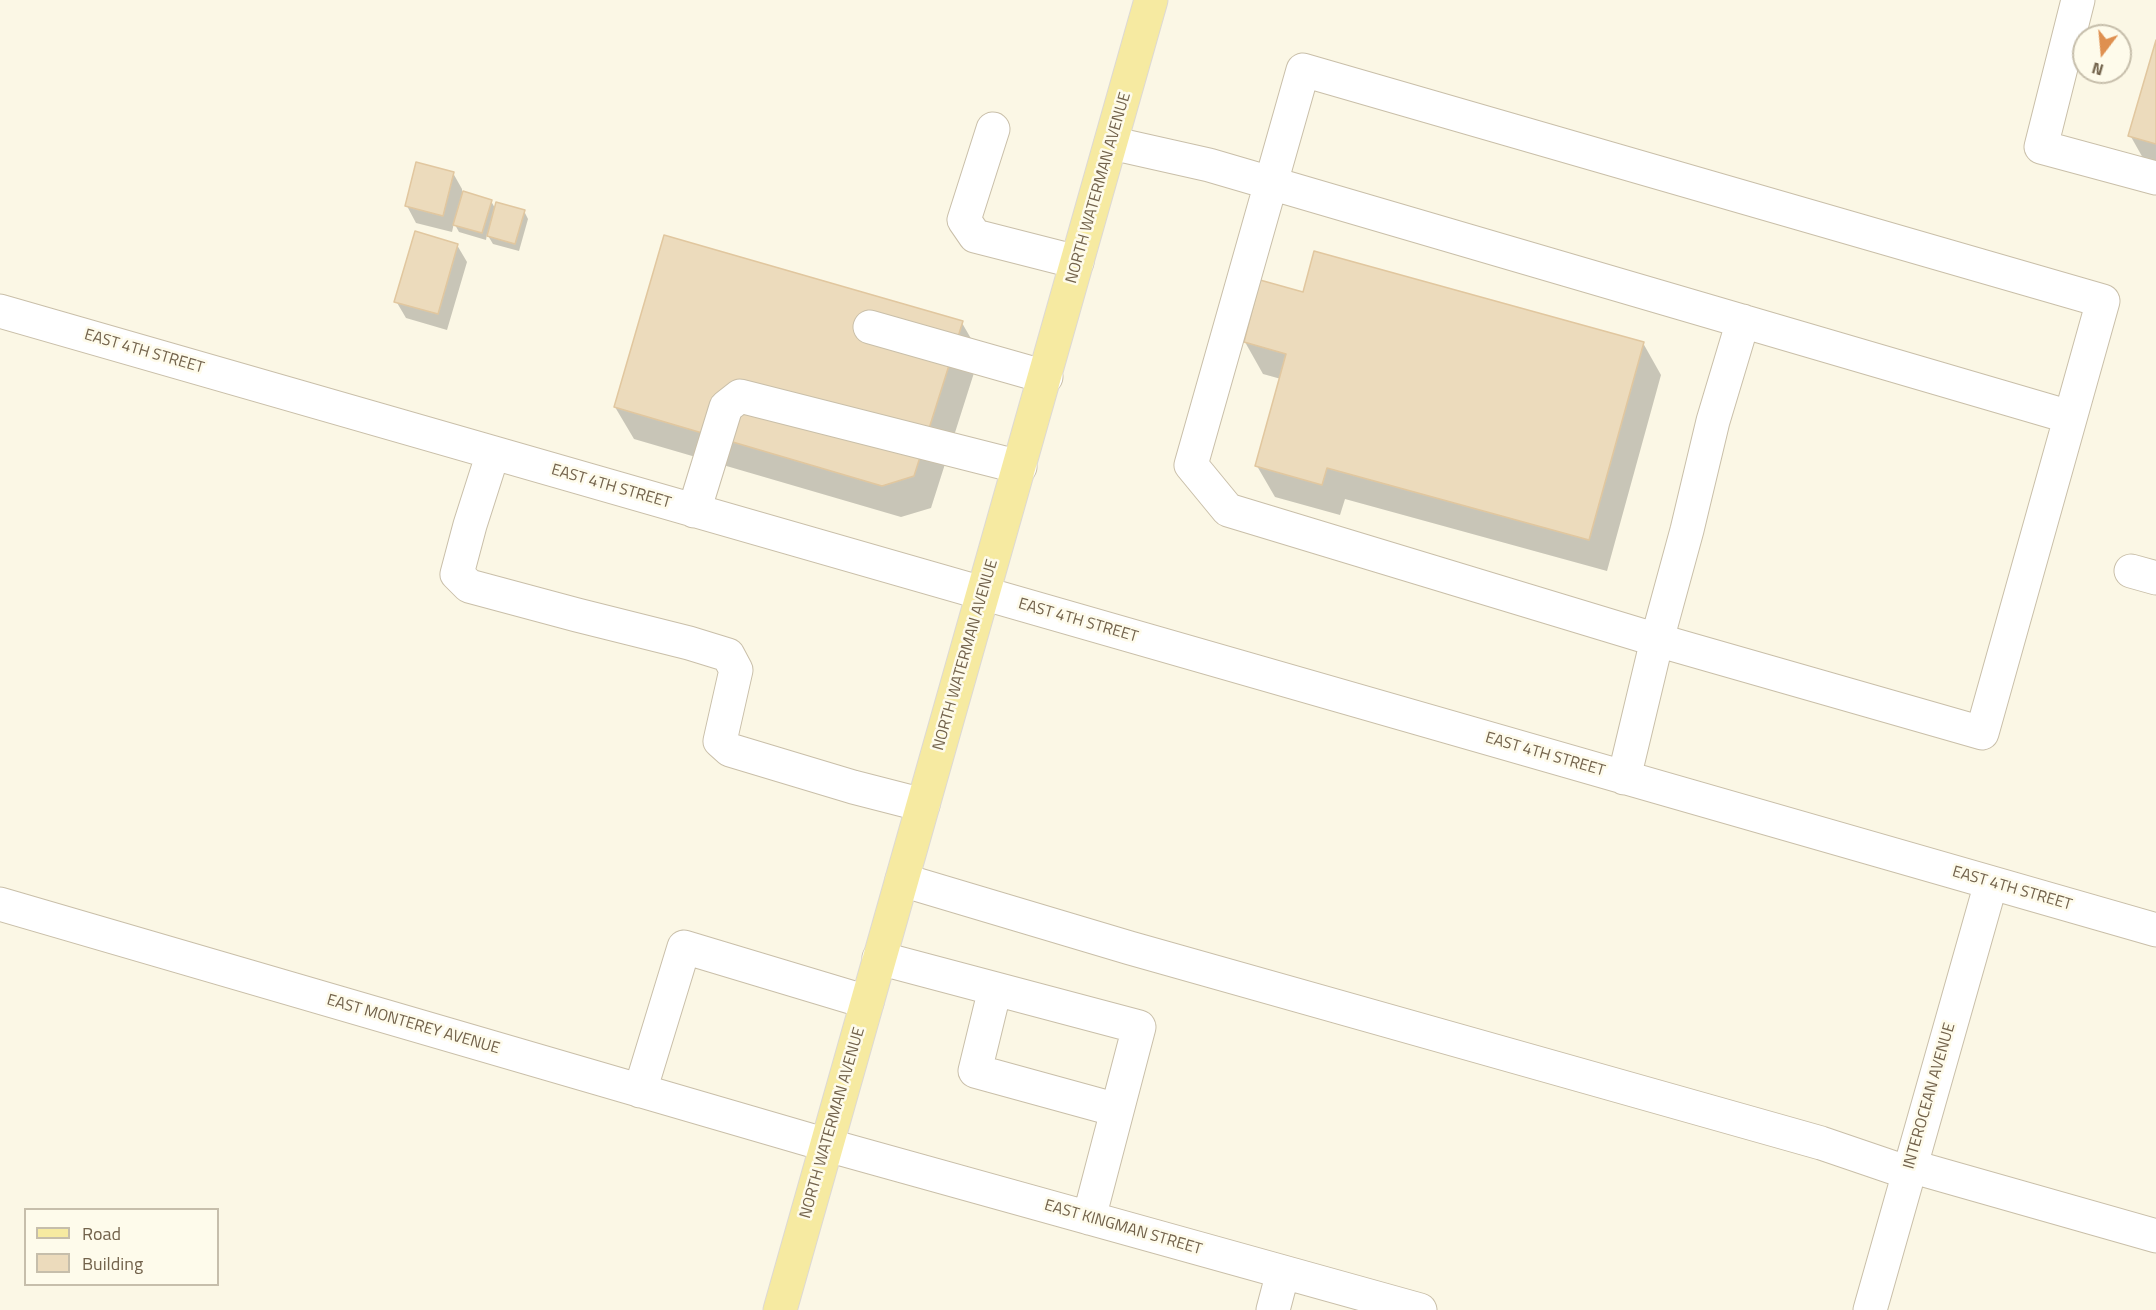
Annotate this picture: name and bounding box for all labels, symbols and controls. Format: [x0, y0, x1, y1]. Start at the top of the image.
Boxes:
north arrow [2072, 24, 2132, 84]
text: N [2089, 56, 2106, 82]
street label: NORTH WATERMAN AVENUE [1062, 90, 1136, 286]
street label: EAST 4TH STREET [82, 326, 206, 378]
street label: EAST 4TH STREET [549, 461, 673, 513]
street label: NORTH WATERMAN AVENUE [929, 557, 1003, 753]
street label: EAST 4TH STREET [1016, 595, 1140, 647]
street label: EAST 4TH STREET [1483, 729, 1607, 781]
street label: EAST 4TH STREET [1950, 863, 2074, 915]
street label: EAST MONTEREY AVENUE [324, 991, 502, 1059]
street label: INTEROCEAN AVENUE [1900, 1021, 1960, 1171]
street label: NORTH WATERMAN AVENUE [796, 1025, 870, 1221]
street label: EAST KINGMAN STREET [1042, 1196, 1204, 1260]
legend [24, 1208, 219, 1286]
text: Road [82, 1220, 121, 1247]
text: Building [82, 1250, 143, 1277]

